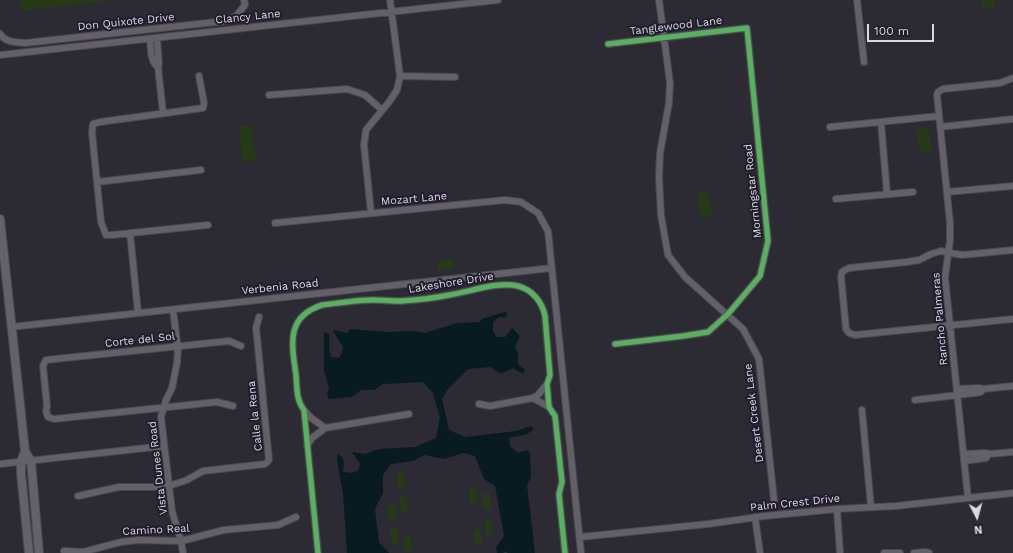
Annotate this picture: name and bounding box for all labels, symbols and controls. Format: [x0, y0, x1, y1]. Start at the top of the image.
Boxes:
street label: Clancy Lane [215, 7, 281, 27]
street label: Don Quixote Drive [77, 10, 175, 34]
street label: Tanglewood Lane [629, 14, 723, 38]
scale bar [869, 16, 936, 42]
text: 100 m [874, 24, 909, 38]
street label: Morningstar Road [741, 143, 765, 239]
street label: Mozart Lane [380, 190, 448, 208]
street label: Lakeshore Drive [407, 270, 495, 296]
street label: Rancho Palmeras [929, 272, 951, 366]
street label: Verbenia Road [241, 276, 319, 298]
street label: Corte del Sol [104, 330, 176, 350]
street label: Desert Creek Lane [741, 363, 767, 463]
street label: Calle la Rena [245, 380, 265, 452]
street label: Vista Dunes Road [146, 420, 170, 516]
street label: Palm Crest Drive [749, 492, 841, 514]
north arrow [957, 497, 997, 537]
street label: Camino Real [122, 522, 190, 538]
text: N [974, 523, 983, 536]

